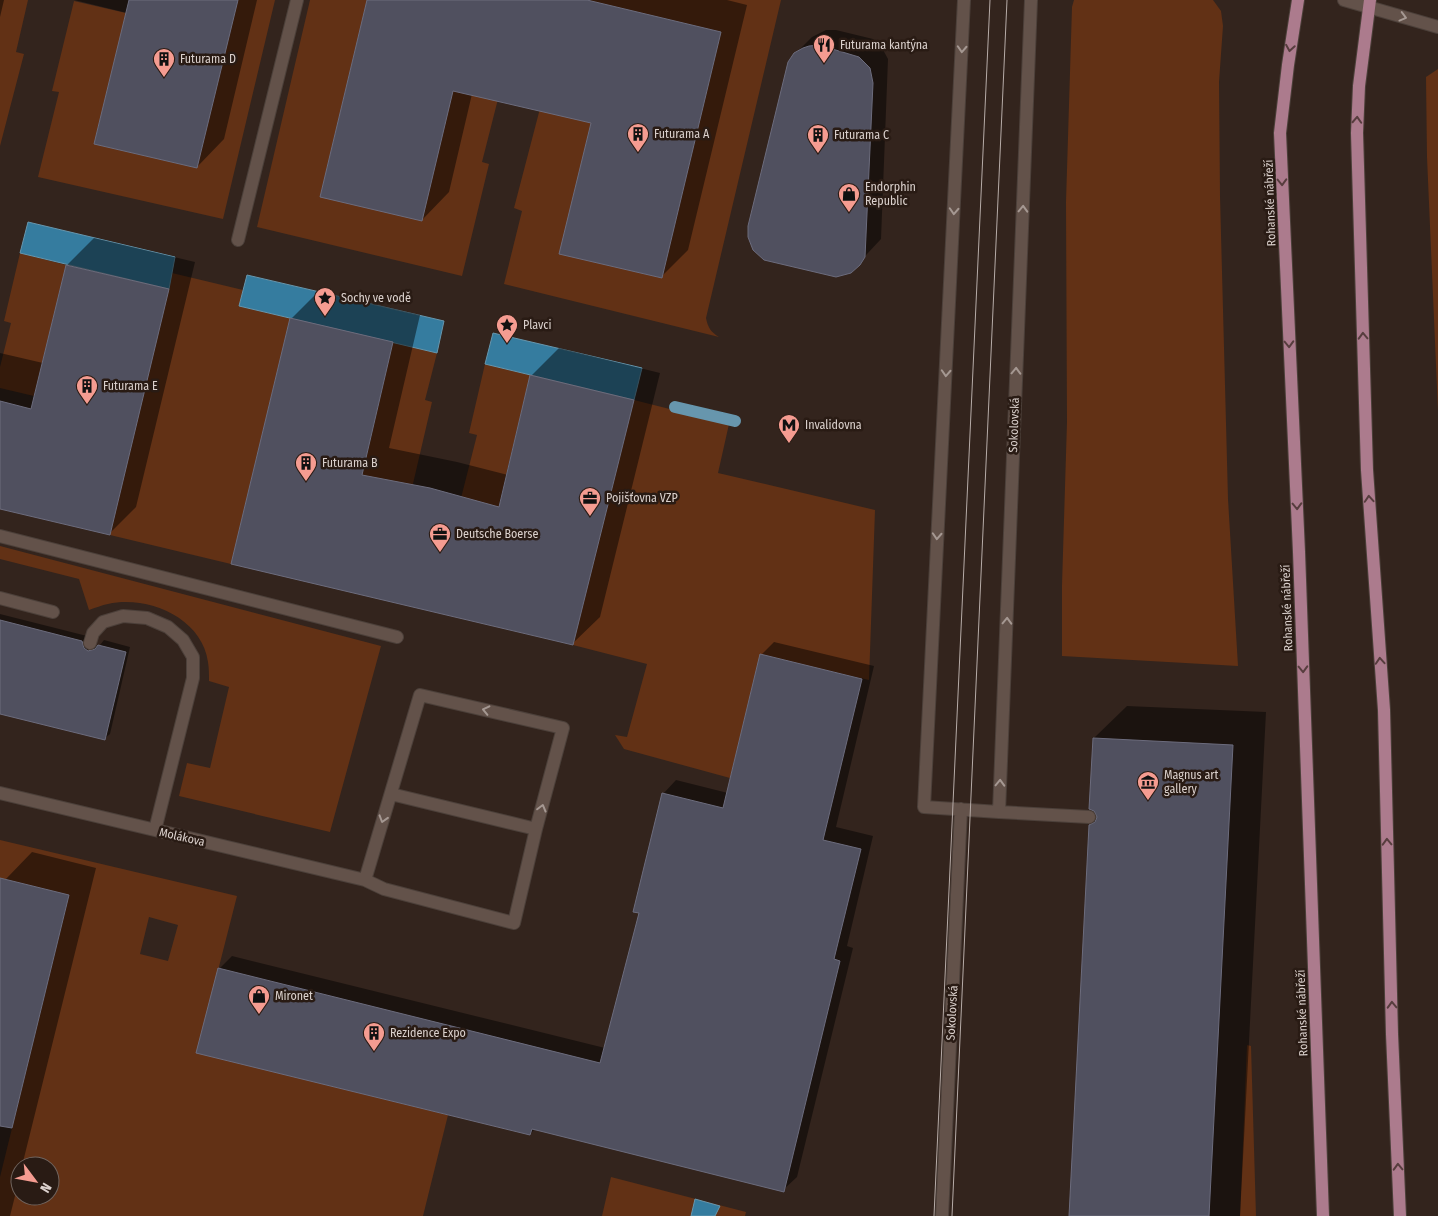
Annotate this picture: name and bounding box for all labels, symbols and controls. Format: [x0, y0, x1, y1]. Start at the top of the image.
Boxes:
one-way arrow [1399, 12, 1407, 22]
restaurant icon: Futurama kantýna [812, 33, 836, 64]
place label: Futurama kantýna [840, 38, 928, 52]
one-way arrow [1286, 44, 1296, 53]
one-way arrow [956, 45, 967, 53]
building icon: Futurama D [152, 47, 176, 78]
place label: Futurama D [180, 52, 236, 66]
one-way arrow [1352, 116, 1363, 124]
building icon: Futurama A [626, 122, 650, 153]
building icon: Futurama C [806, 123, 830, 154]
place label: Futurama A [654, 127, 710, 141]
place label: Futurama C [834, 128, 889, 142]
street label: Rohanské nábřeží [1261, 159, 1279, 247]
one-way arrow [1277, 178, 1288, 186]
place label: Endorphin Republic [865, 180, 916, 208]
shop icon: Endorphin Republic [837, 182, 861, 213]
one-way arrow [1017, 204, 1028, 212]
one-way arrow [948, 207, 959, 215]
place icon: Sochy ve vodě [313, 286, 337, 317]
place label: Sochy ve vodě [341, 291, 411, 305]
place icon: Plavci [495, 313, 519, 344]
place label: Plavci [523, 318, 551, 332]
one-way arrow [1358, 332, 1368, 340]
one-way arrow [1284, 340, 1295, 348]
one-way arrow [1011, 367, 1022, 375]
one-way arrow [940, 370, 951, 378]
building icon: Futurama E [75, 374, 99, 405]
place label: Futurama E [103, 379, 158, 393]
street label: Sokolovská [1006, 397, 1022, 453]
metro station icon: Invalidovna [777, 413, 801, 444]
place label: Invalidovna [805, 418, 862, 432]
building icon: Futurama B [294, 451, 318, 482]
place label: Futurama B [322, 456, 378, 470]
office icon: Pojišťovna VZP [578, 486, 602, 517]
place label: Pojišťovna VZP [606, 491, 678, 505]
one-way arrow [1363, 495, 1374, 503]
one-way arrow [1291, 503, 1302, 511]
office icon: Deutsche Boerse [428, 522, 452, 553]
place label: Deutsche Boerse [456, 527, 538, 541]
one-way arrow [932, 532, 943, 540]
street label: Rohanské nábřeží [1278, 564, 1296, 652]
one-way arrow [1001, 617, 1012, 625]
one-way arrow [1375, 657, 1386, 665]
one-way arrow [1298, 665, 1308, 673]
one-way arrow [482, 705, 491, 716]
place label: Magnus art gallery [1164, 768, 1219, 796]
museum icon: Magnus art gallery [1136, 770, 1160, 801]
one-way arrow [995, 779, 1005, 786]
one-way arrow [536, 805, 546, 813]
one-way arrow [379, 814, 389, 822]
street label: Molákova [158, 825, 206, 849]
one-way arrow [1382, 838, 1393, 846]
street label: Rohanské nábřeží [1293, 969, 1311, 1057]
shop icon: Mironet [247, 984, 271, 1015]
street label: Sokolovská [944, 985, 960, 1041]
place label: Mironet [275, 989, 313, 1003]
one-way arrow [1386, 1001, 1397, 1009]
building icon: Rezidence Expo [362, 1021, 386, 1052]
place label: Rezidence Expo [390, 1026, 466, 1040]
north arrow [10, 1156, 60, 1206]
one-way arrow [1393, 1163, 1404, 1171]
text: N [36, 1180, 55, 1196]

